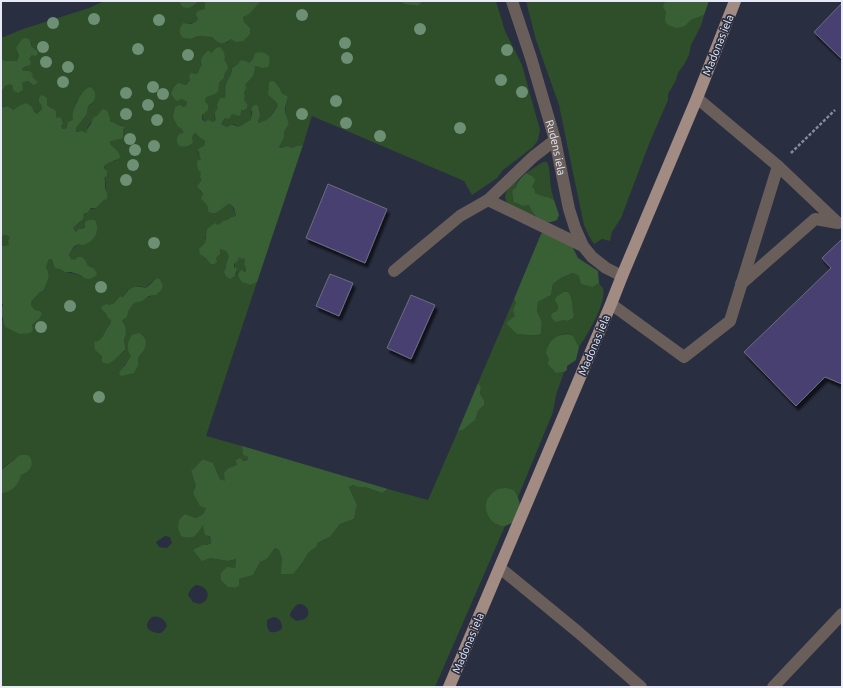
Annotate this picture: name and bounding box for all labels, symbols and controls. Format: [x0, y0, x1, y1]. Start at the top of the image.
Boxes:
street label: Madonas iela [700, 13, 736, 77]
street label: Rudens iela [543, 118, 568, 176]
street label: Madonas iela [576, 313, 612, 377]
street label: Madonas iela [450, 611, 486, 675]

